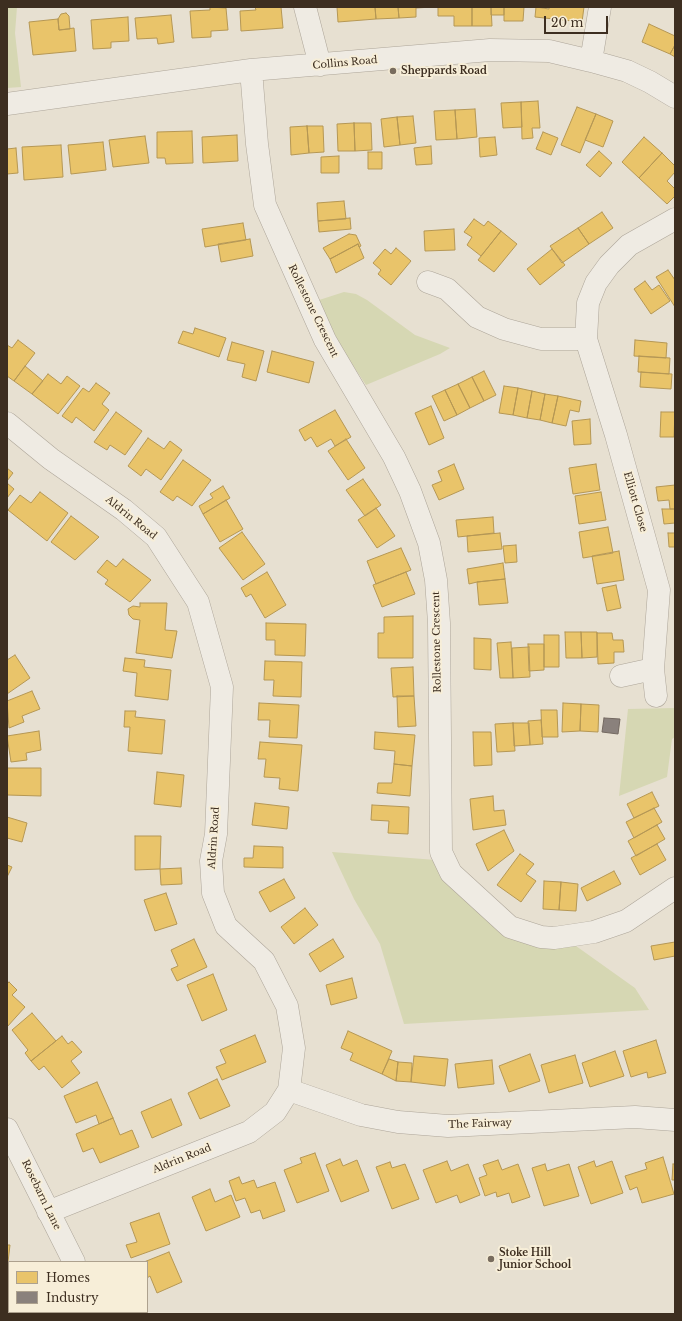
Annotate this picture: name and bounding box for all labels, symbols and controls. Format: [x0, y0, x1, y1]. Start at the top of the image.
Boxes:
scale bar [546, 8, 610, 34]
text: 20 m [551, 15, 583, 30]
street label: Collins Road [312, 54, 378, 72]
place label: Sheppards Road [401, 65, 487, 77]
marker: Sheppards Road [388, 66, 398, 76]
street label: Rollestone Crescent [285, 263, 341, 359]
street label: Elliott Close [621, 470, 649, 534]
street label: Aldrin Road [103, 494, 159, 542]
street label: Rollestone Crescent [430, 591, 444, 693]
street label: Aldrin Road [206, 807, 222, 869]
street label: The Fairway [448, 1117, 512, 1131]
street label: Aldrin Road [151, 1142, 213, 1176]
street label: Rosebarn Lane [19, 1158, 63, 1232]
place label: Stoke Hill Junior School [499, 1247, 571, 1270]
marker: Stoke Hill Junior School [486, 1254, 496, 1264]
legend [8, 1261, 148, 1313]
text: Homes [46, 1270, 90, 1285]
text: Industry [46, 1290, 99, 1305]

